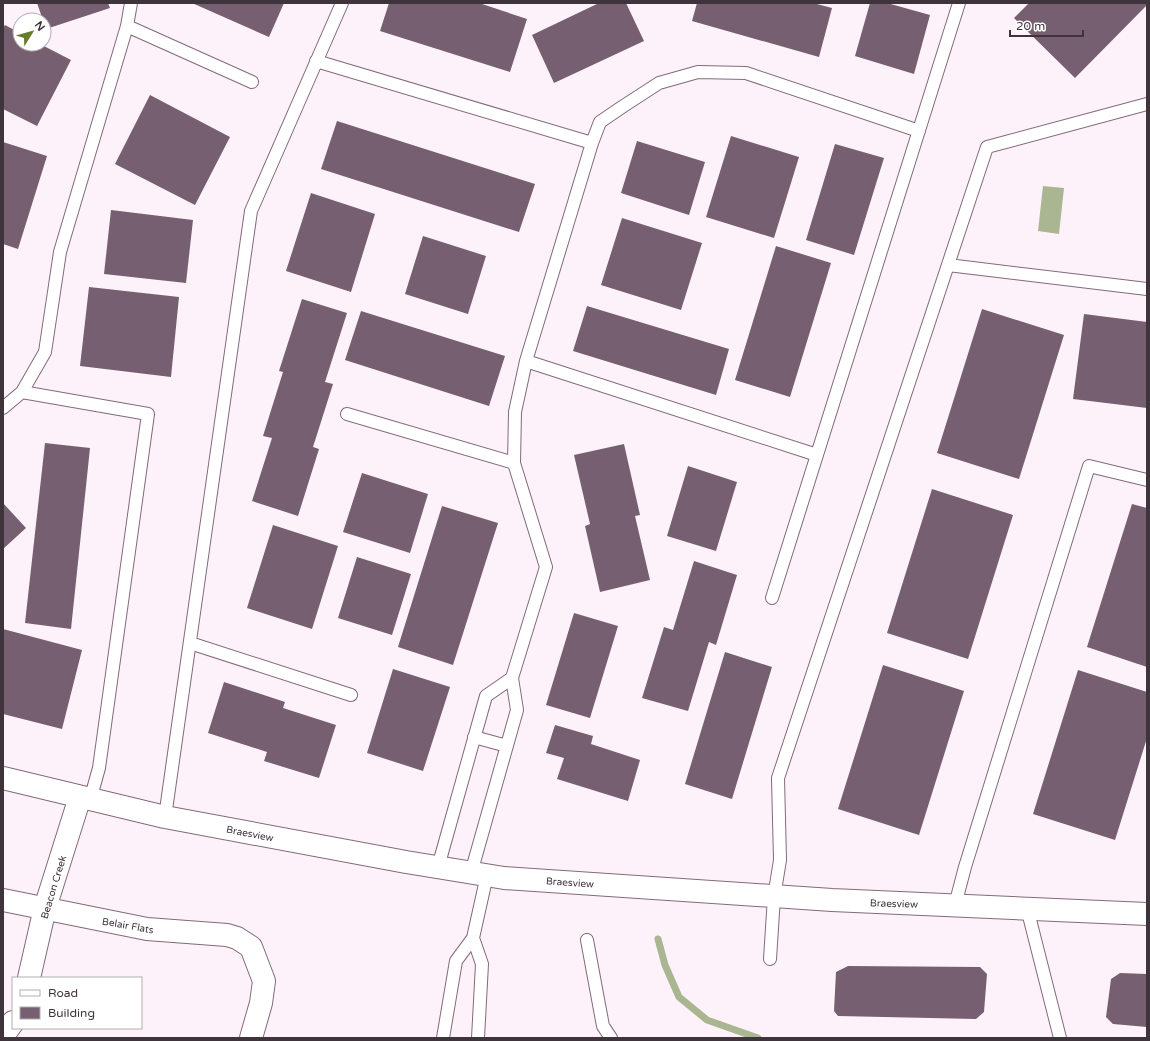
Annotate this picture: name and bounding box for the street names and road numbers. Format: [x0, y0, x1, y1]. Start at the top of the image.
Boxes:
street label: Braesview [225, 824, 275, 844]
street label: Beacon Creek [39, 854, 69, 920]
street label: Braesview [546, 875, 594, 891]
street label: Braesview [870, 897, 918, 911]
street label: Belair Flats [101, 916, 155, 936]

